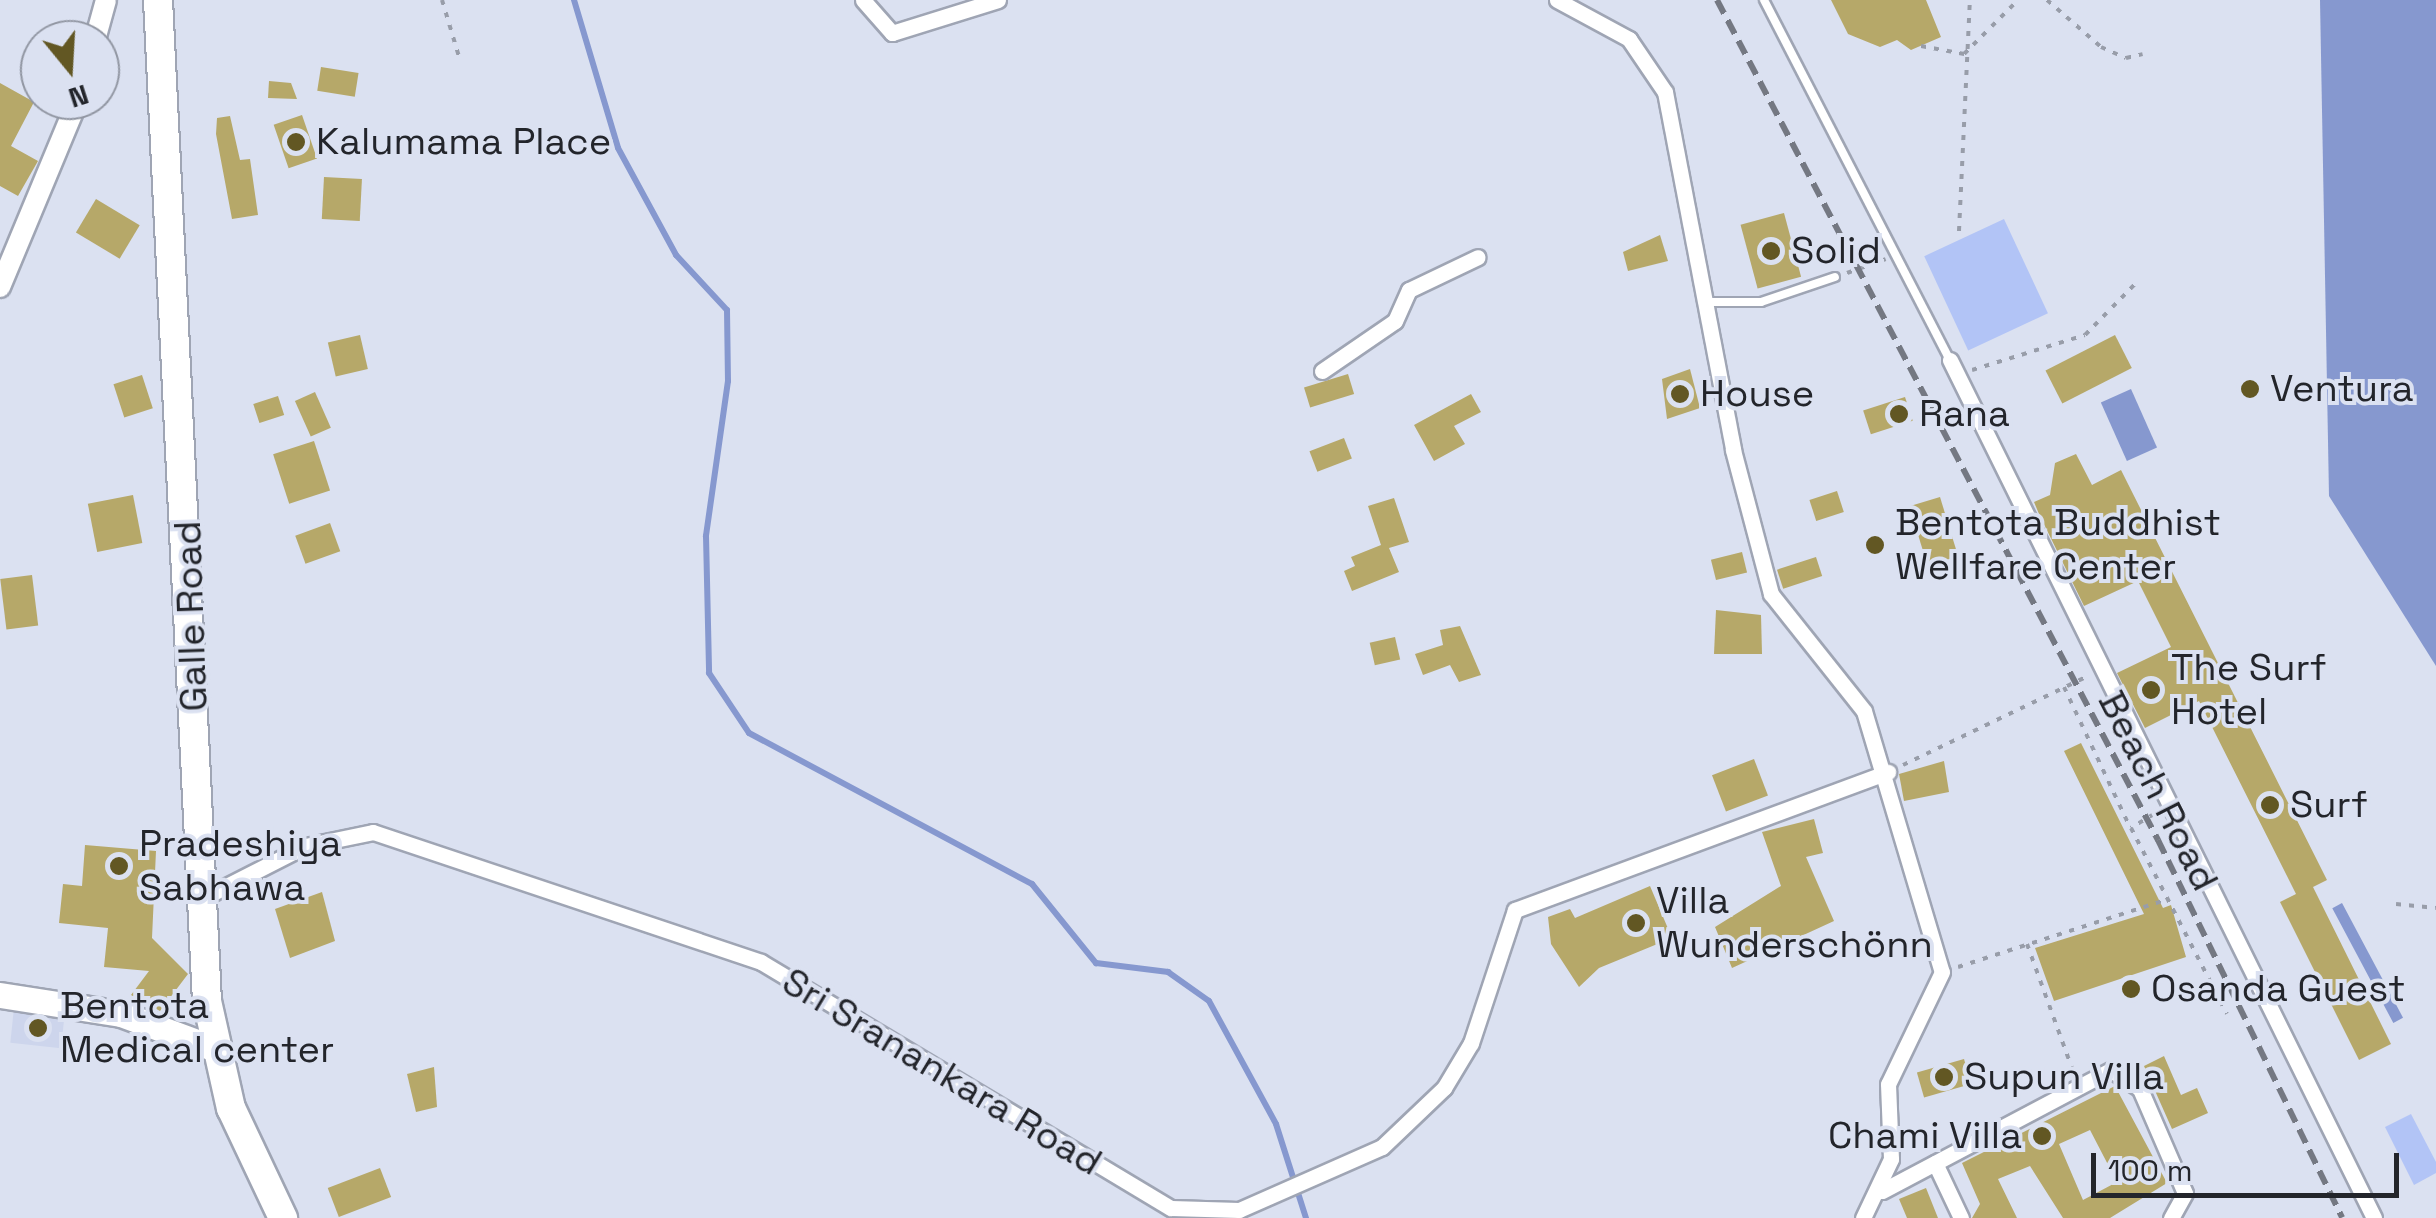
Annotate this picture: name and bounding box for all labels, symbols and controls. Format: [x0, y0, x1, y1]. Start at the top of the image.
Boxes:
north arrow [20, 20, 120, 120]
text: N [64, 77, 93, 117]
place label: Kalumama Place [316, 119, 611, 165]
marker: Kalumama Place [285, 131, 307, 153]
place label: Solid [1791, 228, 1881, 274]
marker: Solid [1760, 240, 1782, 262]
place label: Ventura [2270, 366, 2414, 412]
place label: House [1700, 371, 1814, 417]
marker: Ventura [2239, 378, 2261, 400]
marker: House [1669, 383, 1691, 405]
place label: Rana [1919, 391, 2010, 437]
marker: Rana [1888, 403, 1910, 425]
place label: Bentota Buddhist Wellfare Center [1895, 500, 2221, 590]
street label: Galle Road [165, 520, 217, 712]
marker: Bentota Buddhist Wellfare Center [1864, 534, 1886, 556]
place label: The Surf Hotel [2171, 645, 2327, 734]
marker: The Surf Hotel [2140, 679, 2162, 701]
street label: Beach Road [2088, 684, 2228, 898]
place label: Surf [2290, 782, 2368, 828]
marker: Surf [2259, 794, 2281, 816]
place label: Pradeshiya Sabhawa [139, 821, 342, 911]
marker: Pradeshiya Sabhawa [108, 855, 130, 877]
place label: Villa Wunderschönn [1656, 878, 1933, 968]
marker: Villa Wunderschönn [1625, 912, 1647, 934]
street label: Sri Sranankara Road [774, 959, 1110, 1185]
place label: Osanda Guest [2151, 966, 2405, 1012]
marker: Osanda Guest [2120, 978, 2142, 1000]
place label: Bentota Medical center [60, 983, 334, 1072]
marker: Bentota Medical center [25, 1015, 51, 1041]
place label: Supun Villa [1964, 1054, 2165, 1100]
marker: Supun Villa [1933, 1066, 1955, 1088]
place label: Chami Villa [1827, 1113, 2022, 1159]
marker: Chami Villa [2031, 1125, 2053, 1147]
scale bar [2096, 1133, 2404, 1195]
text: 100 m [2108, 1151, 2193, 1190]

